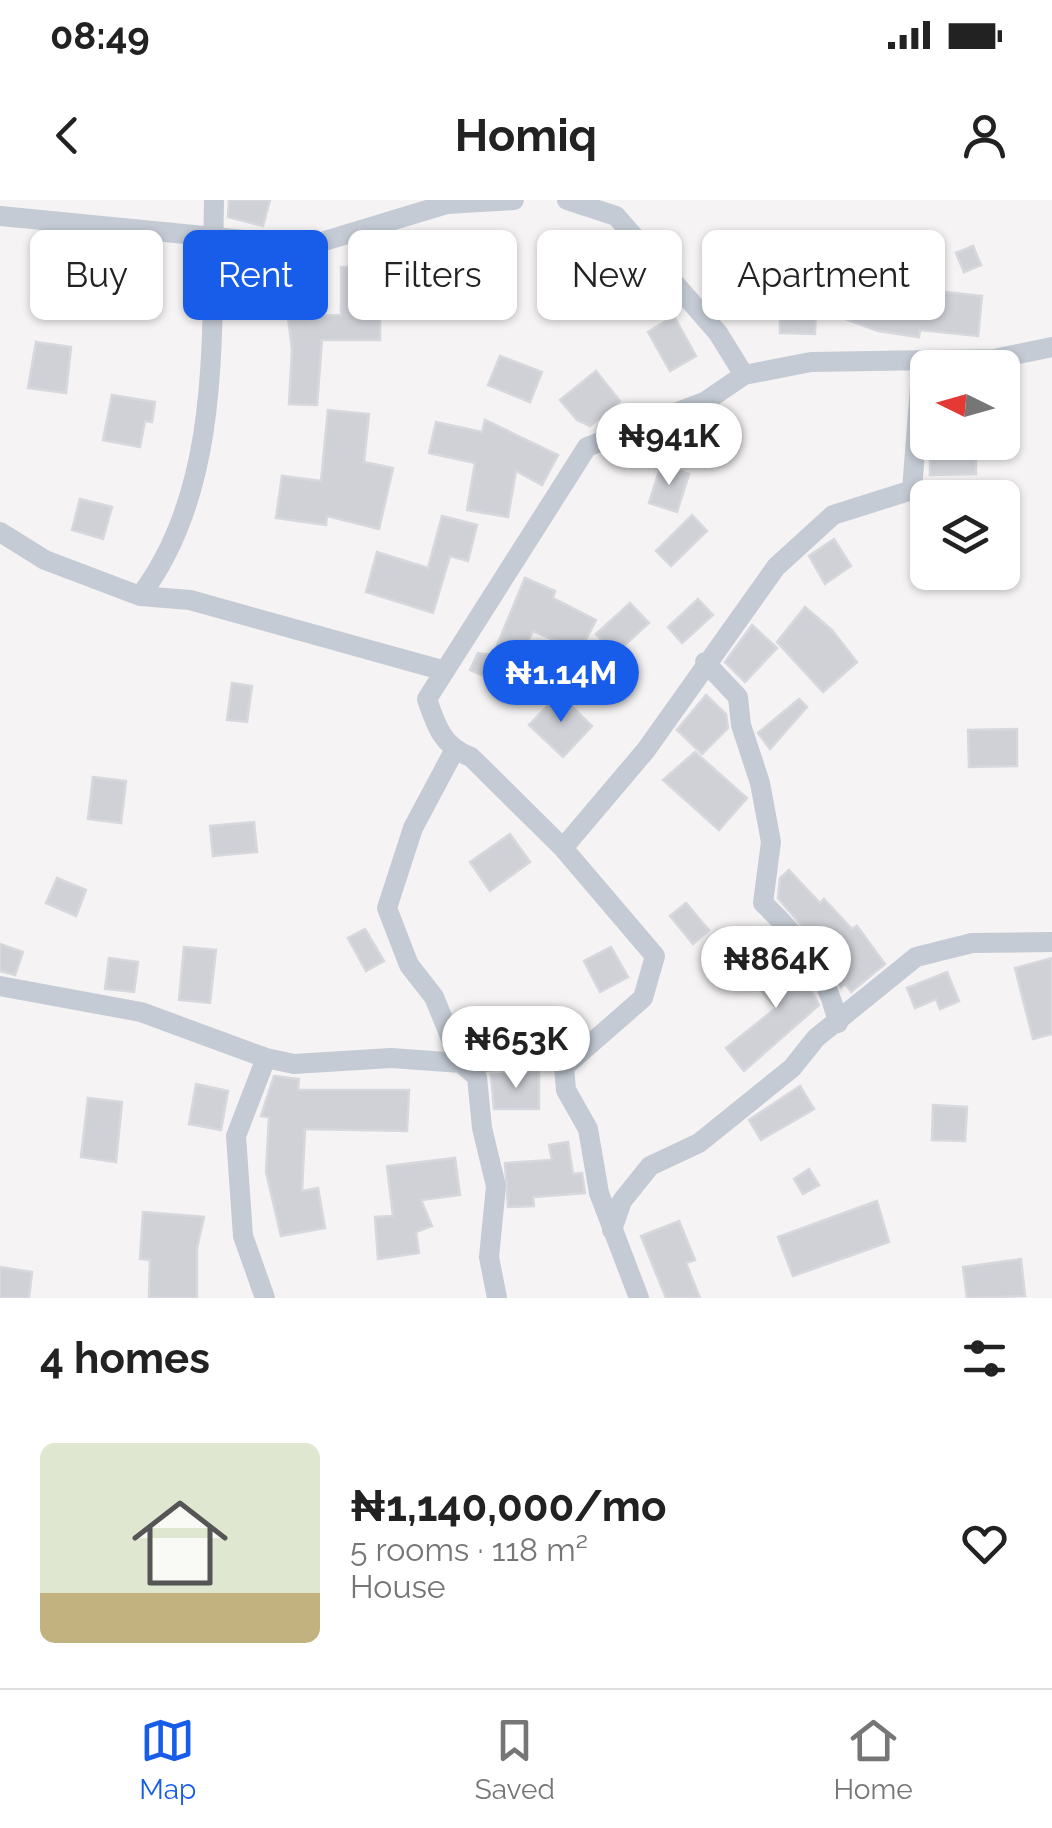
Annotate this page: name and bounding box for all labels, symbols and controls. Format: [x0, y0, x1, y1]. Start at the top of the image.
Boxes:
text: 08:49 [50, 13, 150, 58]
icon: back [40, 108, 95, 163]
icon: person [957, 108, 1012, 163]
text: Homiq [455, 109, 597, 162]
chip: Buy [30, 230, 163, 320]
chip: Rent [183, 230, 328, 320]
chip: Filters [348, 230, 517, 320]
chip: New [537, 230, 682, 320]
chip: Apartment [702, 230, 945, 320]
north arrow [910, 350, 1020, 460]
map controls [910, 350, 1020, 590]
pin: ₦941K [599, 403, 739, 488]
text: ₦941K [618, 417, 720, 454]
button: layers [910, 480, 1020, 590]
pin: ₦1.14M [480, 640, 642, 725]
text: ₦1.14M [505, 654, 617, 691]
pin: ₦864K [706, 926, 846, 1011]
text: ₦864K [723, 940, 829, 977]
pin: ₦653K [446, 1006, 586, 1091]
text: ₦653K [464, 1020, 568, 1057]
icon: filters [957, 1331, 1012, 1386]
text: 4 homes [40, 1334, 210, 1383]
text: ₦1,140,000/mo [350, 1482, 666, 1531]
icon: home [120, 1483, 240, 1603]
icon: heart [957, 1516, 1012, 1571]
text: 5 rooms · 118 m² [350, 1531, 588, 1568]
text: House [350, 1568, 446, 1605]
tab: Map [139, 1713, 196, 1806]
tab: Saved [475, 1713, 555, 1806]
tab: Home [833, 1713, 913, 1806]

